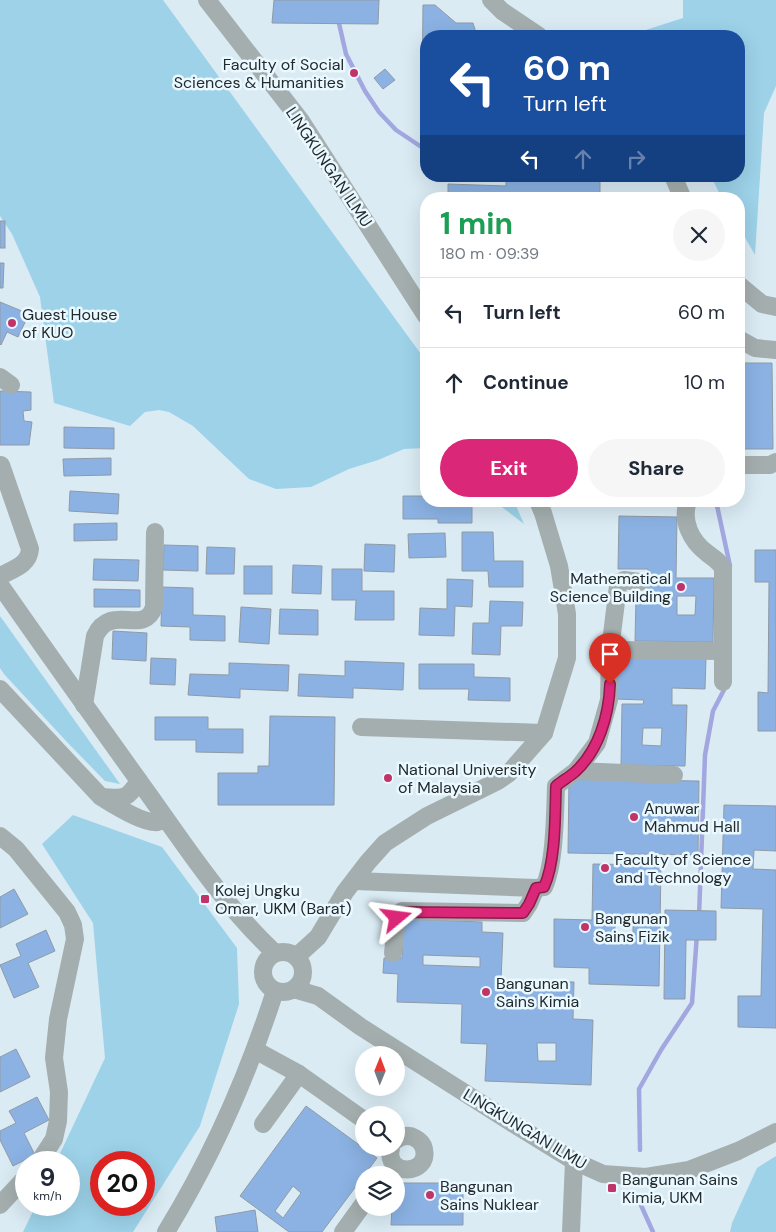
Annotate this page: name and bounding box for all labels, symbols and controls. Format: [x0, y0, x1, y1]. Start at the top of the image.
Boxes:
text: 60 m [523, 45, 611, 91]
icon: left [440, 50, 505, 115]
place label: Faculty of Social Sciences & Humanities [174, 54, 344, 93]
marker: Faculty of Social Sciences & Humanities [348, 67, 360, 79]
text: Turn left [523, 89, 607, 118]
street label: LINGKUNGAN ILMU [281, 103, 377, 231]
icon: left [516, 145, 544, 173]
icon: ahead [569, 145, 597, 173]
icon: right [622, 145, 650, 173]
text: 1 min [440, 204, 513, 243]
button: close [673, 209, 725, 261]
text: 180 m · 09:39 [440, 243, 539, 264]
icon: left [440, 299, 468, 327]
text: Turn left [483, 300, 561, 325]
text: 60 m [678, 300, 725, 325]
place label: Guest House of KUO [22, 304, 117, 343]
marker: Guest House of KUO [6, 317, 18, 329]
icon: ahead [440, 369, 468, 397]
text: Continue [483, 370, 569, 395]
text: 10 m [684, 370, 725, 395]
button: Exit [440, 439, 578, 497]
button: Share [588, 439, 725, 497]
place label: Mathematical Science Building [550, 568, 671, 607]
marker: Mathematical Science Building [675, 581, 687, 593]
pin [589, 633, 631, 684]
icon: arrive [596, 640, 624, 668]
place label: National University of Malaysia [398, 759, 537, 798]
marker: National University of Malaysia [382, 772, 394, 784]
place label: Anuwar Mahmud Hall [644, 798, 740, 837]
marker: Anuwar Mahmud Hall [628, 811, 640, 823]
place label: Faculty of Science and Technology [615, 849, 751, 888]
marker: Faculty of Science and Technology [599, 862, 611, 874]
place label: Kolej Ungku Omar, UKM (Barat) [215, 880, 351, 919]
position arrow [370, 891, 422, 943]
marker: Kolej Ungku Omar, UKM (Barat) [199, 893, 211, 905]
place label: Bangunan Sains Fizik [595, 908, 670, 947]
marker: Bangunan Sains Fizik [579, 921, 591, 933]
place label: Bangunan Sains Kimia [496, 973, 579, 1012]
marker: Bangunan Sains Kimia [480, 986, 492, 998]
north arrow [355, 1046, 405, 1096]
map controls [355, 1046, 405, 1216]
street label: LINGKUNGAN ILMU [459, 1084, 591, 1174]
button: search [355, 1106, 405, 1156]
speed limit sign: 20 [90, 1151, 155, 1216]
text: 9 [40, 1161, 55, 1194]
button: layers [355, 1166, 405, 1216]
place label: Bangunan Sains Kimia, UKM [622, 1169, 738, 1208]
place label: Bangunan Sains Nuklear [440, 1176, 539, 1215]
marker: Bangunan Sains Kimia, UKM [606, 1182, 618, 1194]
text: km/h [33, 1188, 62, 1204]
marker: Bangunan Sains Nuklear [424, 1189, 436, 1201]

